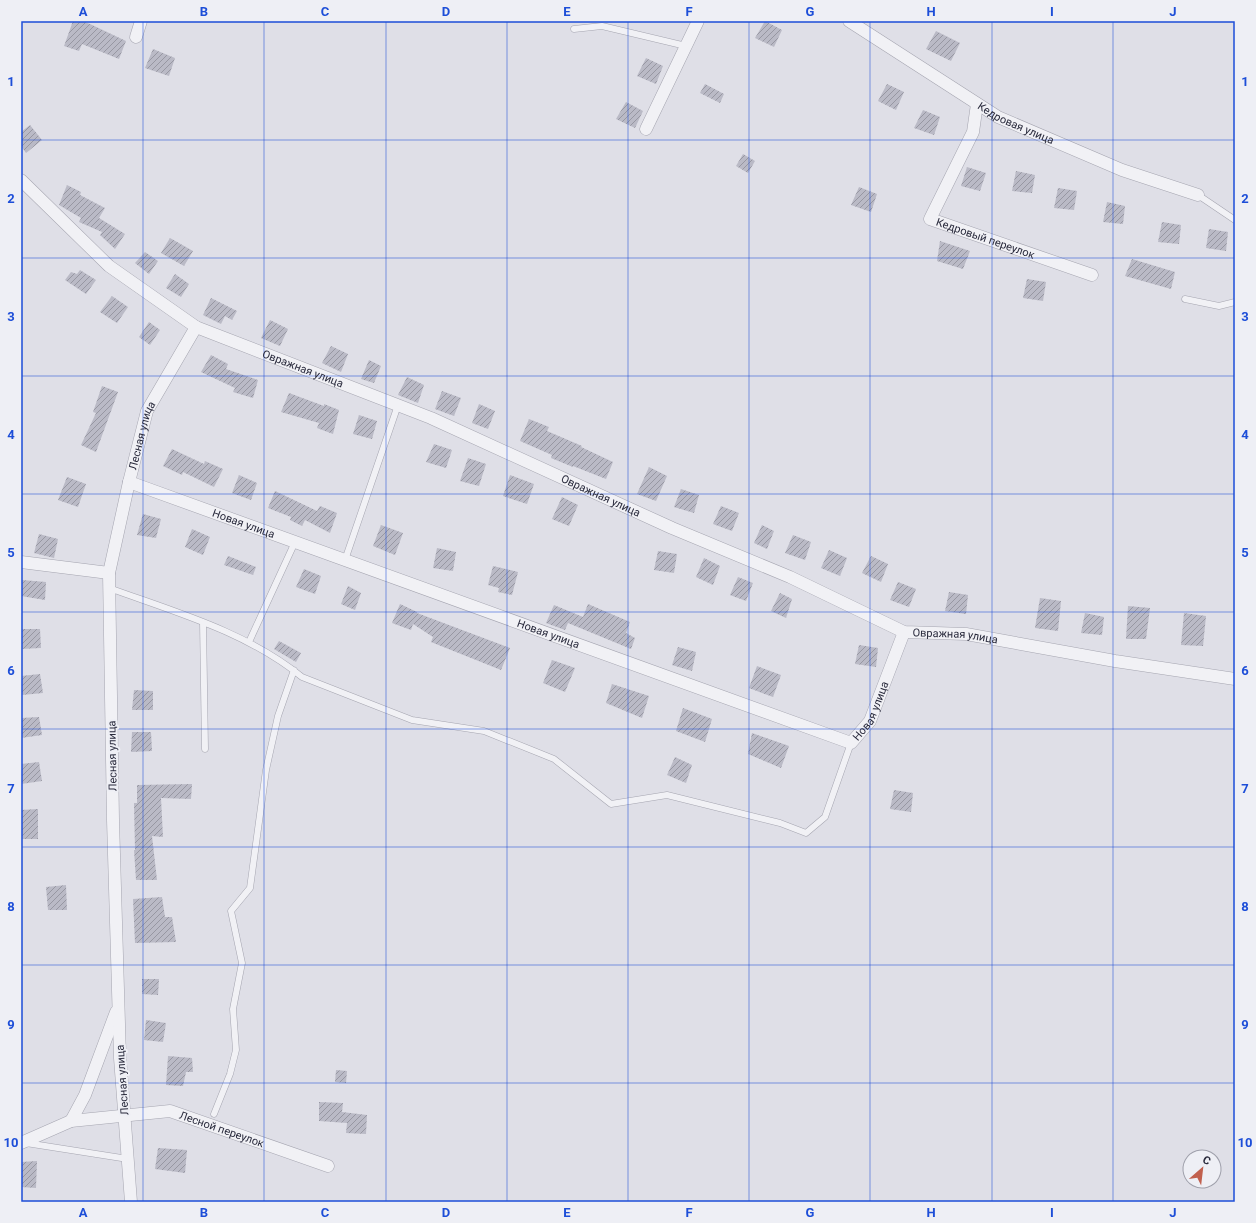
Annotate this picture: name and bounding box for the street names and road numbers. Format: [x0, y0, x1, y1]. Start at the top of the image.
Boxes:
street label: Кедровая улица [975, 100, 1056, 147]
street label: Кедровый переулок [934, 216, 1036, 262]
street label: Овражная улица [260, 347, 345, 390]
street label: Лесная улица [126, 399, 158, 471]
street label: Овражная улица [559, 472, 642, 520]
street label: Новая улица [211, 507, 277, 541]
street label: Новая улица [515, 617, 581, 651]
street label: Овражная улица [912, 626, 999, 647]
street label: Новая улица [850, 680, 892, 743]
street label: Лесная улица [105, 721, 120, 791]
street label: Лесная улица [114, 1044, 131, 1116]
street label: Лесной переулок [178, 1109, 266, 1150]

